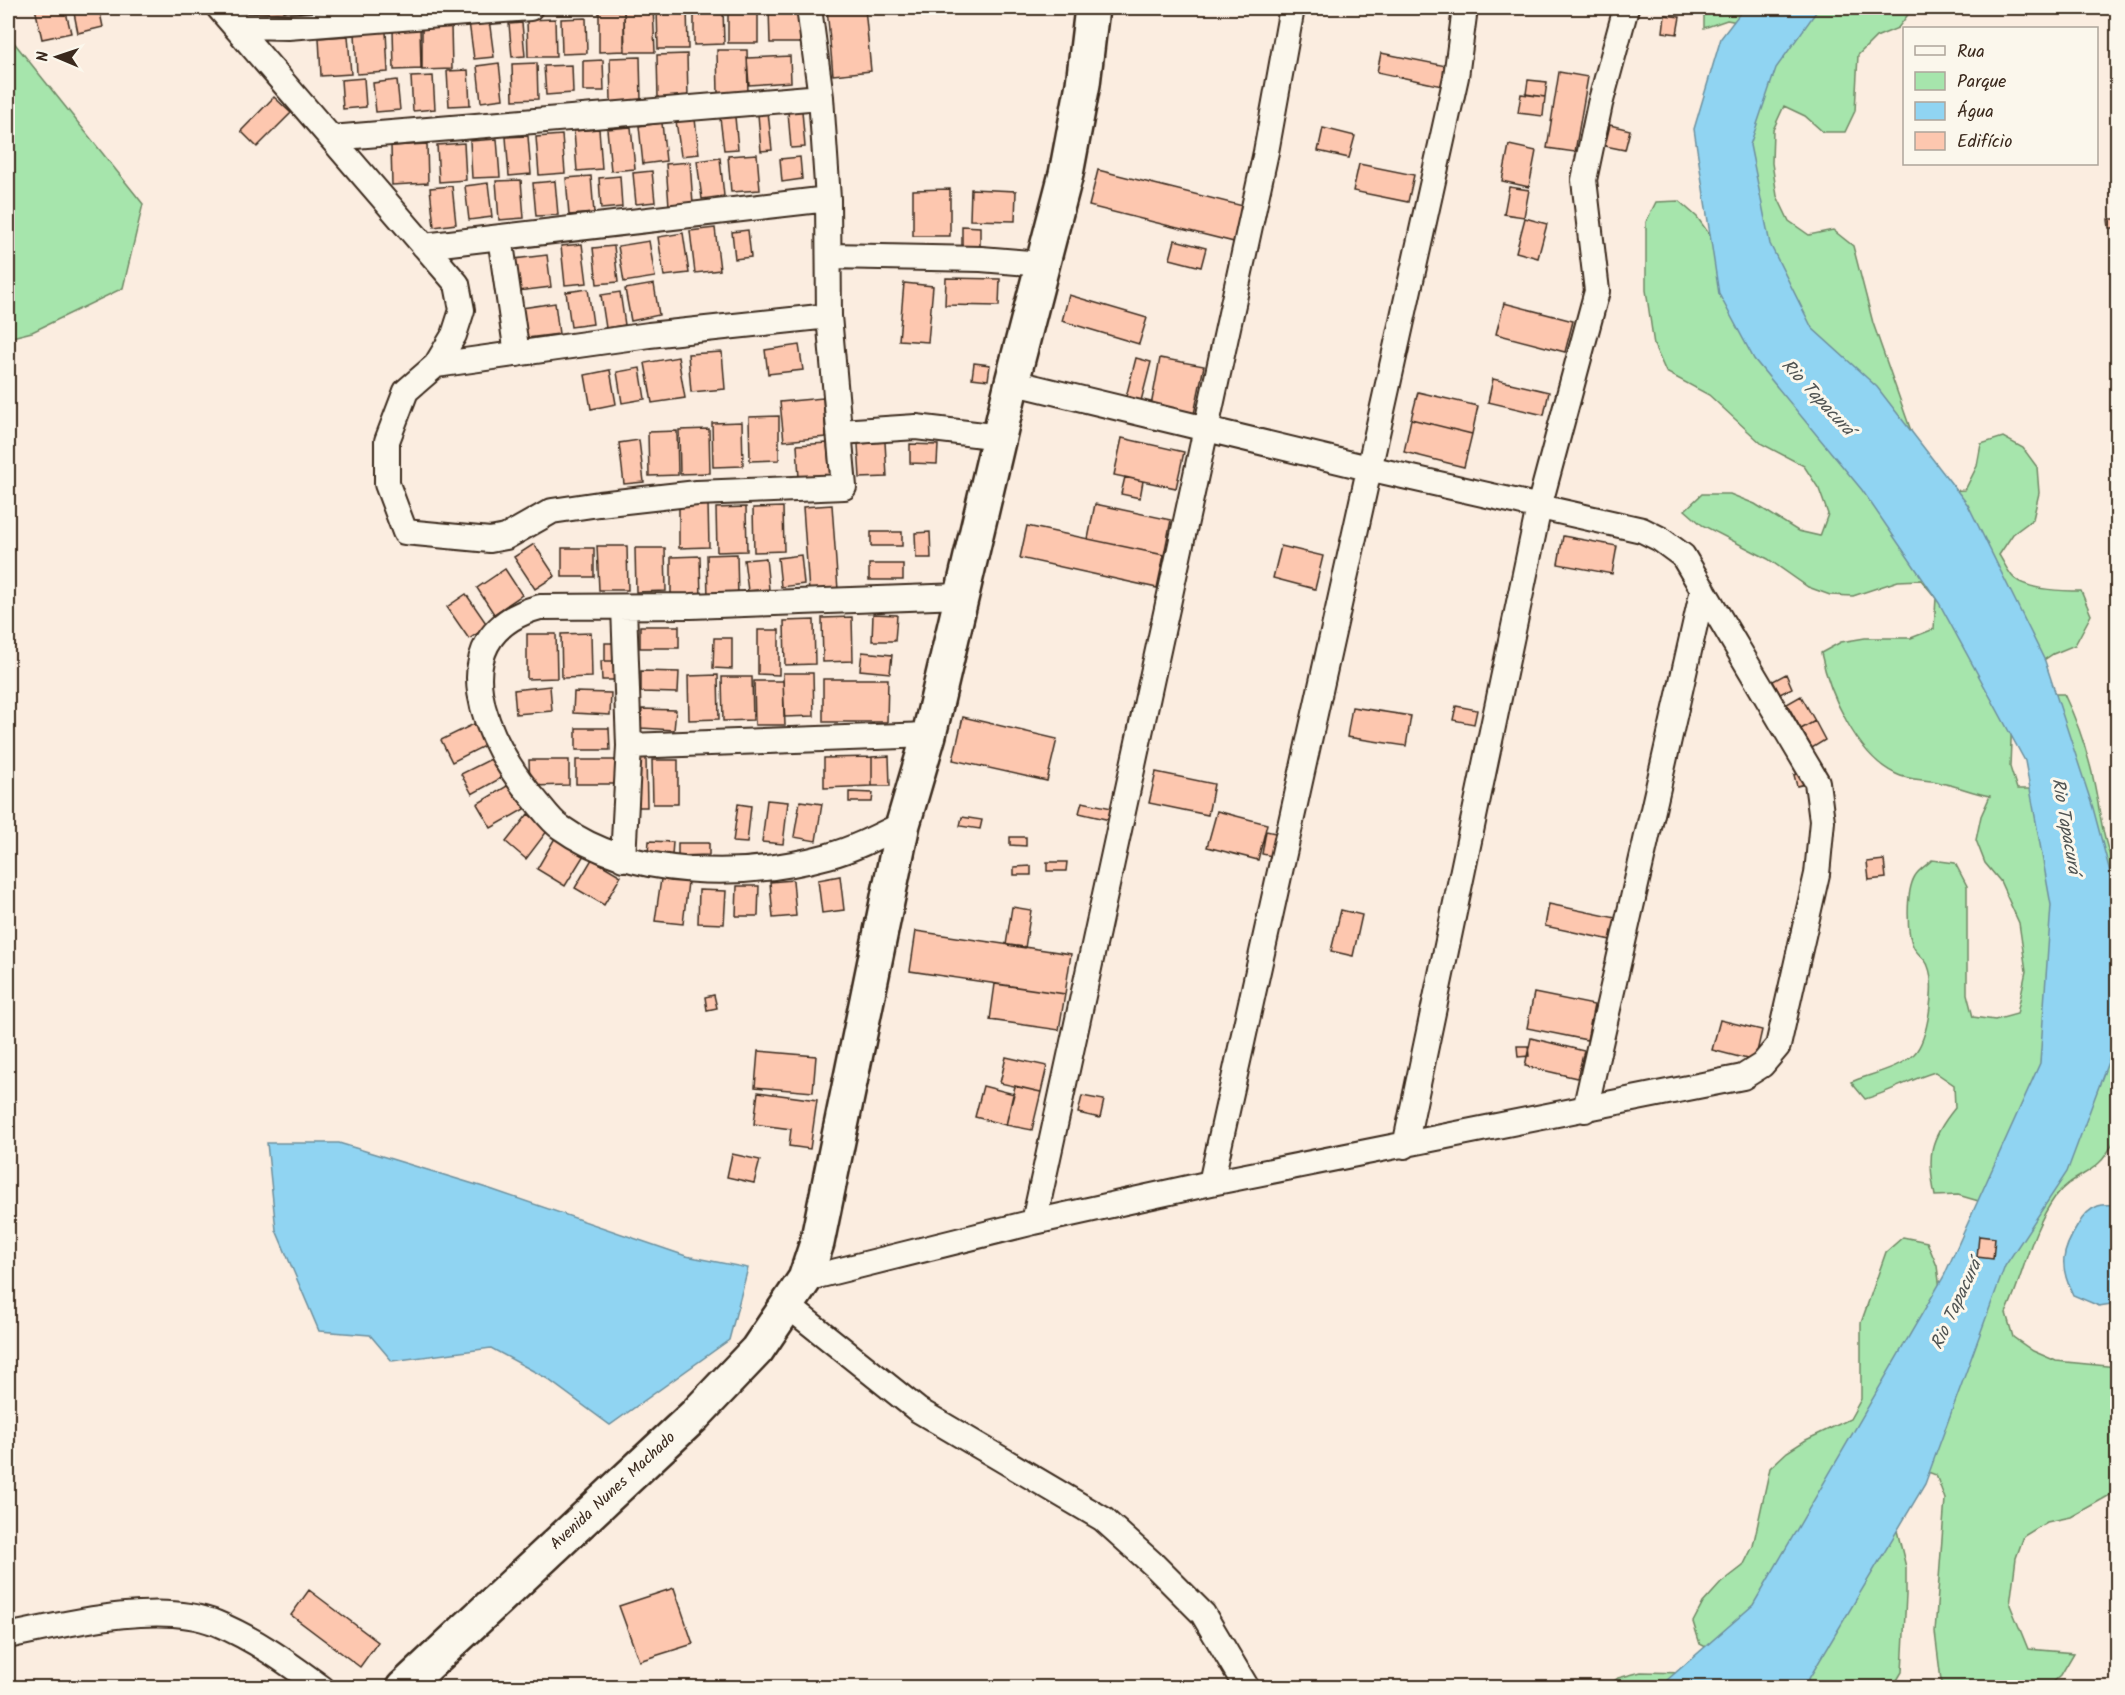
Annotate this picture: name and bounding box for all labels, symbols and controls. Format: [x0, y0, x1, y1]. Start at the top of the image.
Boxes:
north arrow [27, 27, 87, 87]
legend [1903, 27, 2098, 165]
text: Rua [1957, 38, 1985, 67]
text: N [31, 51, 56, 62]
text: Parque [1957, 68, 2006, 97]
text: Água [1957, 98, 1994, 127]
text: Edifício [1957, 128, 2012, 157]
water label: Rio Tapacurá [1774, 353, 1864, 447]
water label: Rio Tapacurá [2042, 776, 2089, 881]
water label: Rio Tapacurá [1923, 1250, 1993, 1355]
street label: Avenida Nunes Machado [545, 1426, 681, 1556]

